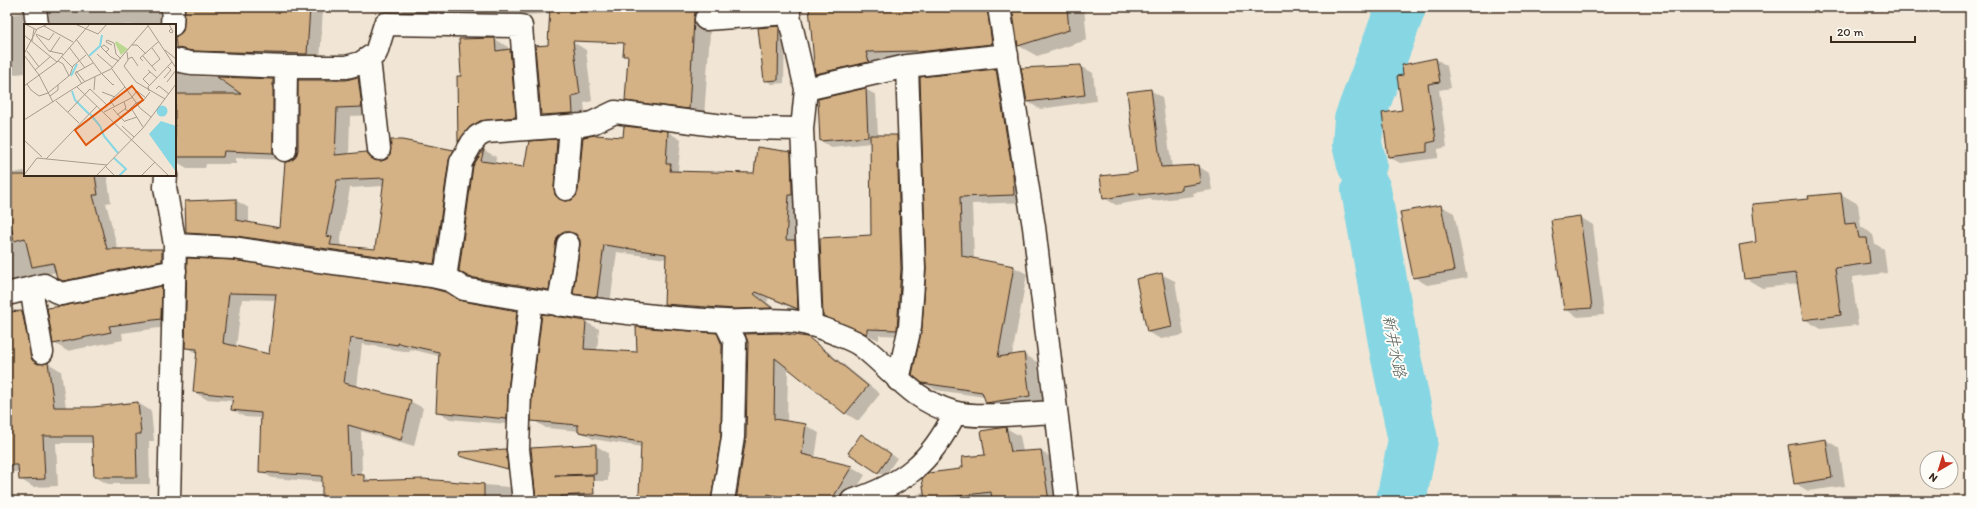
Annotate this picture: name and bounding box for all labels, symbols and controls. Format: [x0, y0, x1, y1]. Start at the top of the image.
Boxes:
scale bar [1831, 18, 1915, 44]
inset map [24, 24, 176, 176]
text: 20 m [1837, 25, 1864, 39]
water label: 新井水路 [1379, 313, 1410, 380]
north arrow [1919, 450, 1959, 490]
text: N [1926, 470, 1940, 485]

